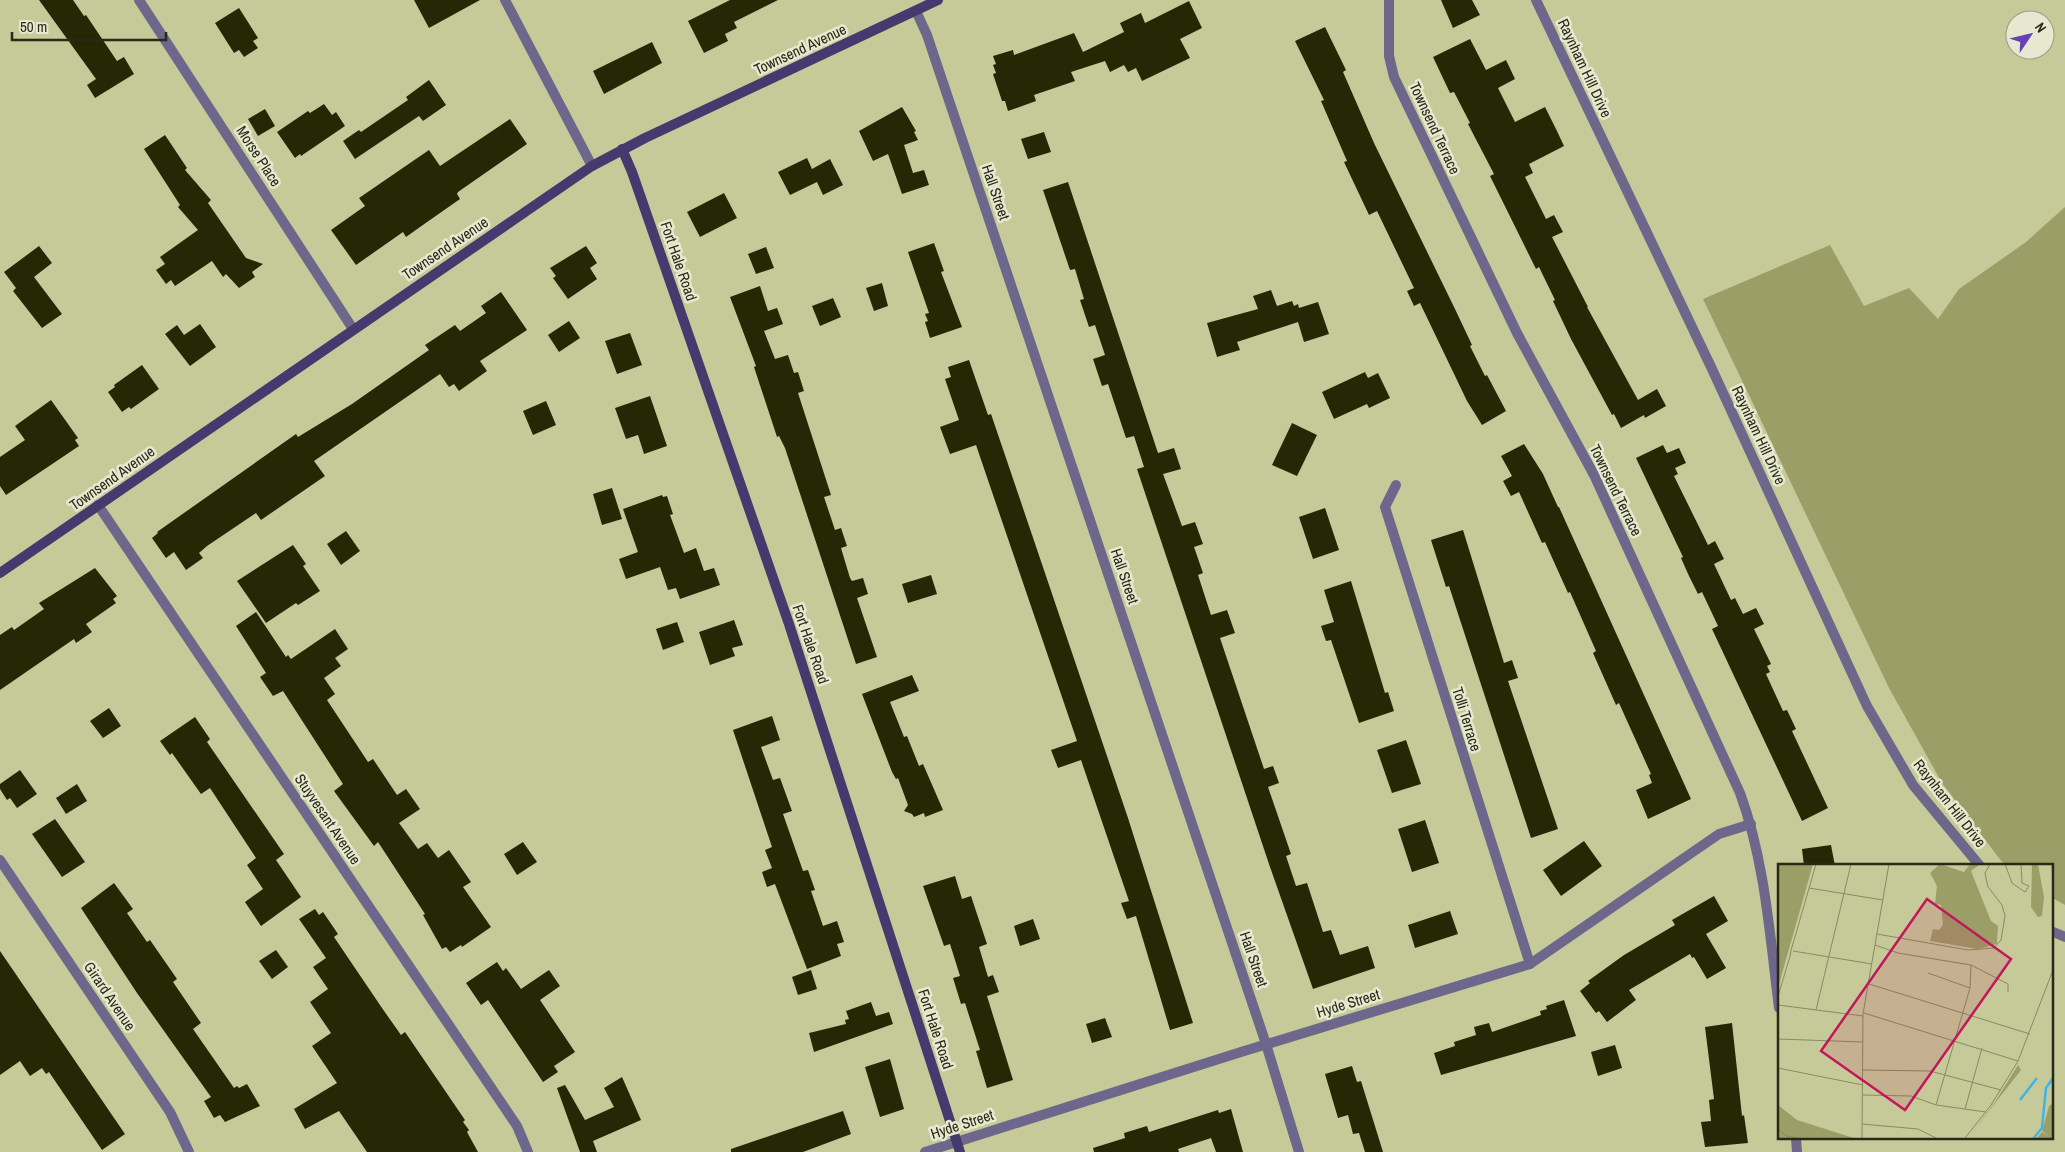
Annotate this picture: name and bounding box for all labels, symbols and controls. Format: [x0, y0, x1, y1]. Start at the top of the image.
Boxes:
scale bar [12, 10, 166, 42]
north arrow [2005, 10, 2055, 60]
street label: Raynham Hill Drive [1553, 15, 1617, 121]
text: 50 m [20, 16, 47, 37]
street label: Townsend Avenue [750, 18, 850, 80]
text: N [2031, 19, 2050, 36]
street label: Townsend Terrace [1404, 78, 1466, 178]
street label: Morse Place [232, 122, 287, 191]
street label: Hall Street [977, 161, 1015, 223]
street label: Townsend Avenue [398, 211, 492, 285]
street label: Fort Hale Road [656, 218, 702, 304]
street label: Raynham Hill Drive [1727, 382, 1791, 488]
street label: Townsend Avenue [65, 441, 159, 515]
street label: Townsend Terrace [1585, 441, 1647, 540]
street label: Hall Street [1106, 545, 1144, 607]
street label: Fort Hale Road [788, 601, 834, 687]
street label: Tolli Terrace [1447, 684, 1487, 754]
street label: Raynham Hill Drive [1909, 755, 1991, 852]
street label: Stuyvesant Avenue [290, 770, 366, 869]
inset map [1778, 864, 2052, 1140]
street label: Hall Street [1235, 928, 1273, 990]
street label: Girard Avenue [79, 957, 141, 1035]
street label: Hyde Street [1314, 983, 1383, 1023]
street label: Fort Hale Road [913, 986, 959, 1072]
street label: Hyde Street [928, 1104, 997, 1144]

